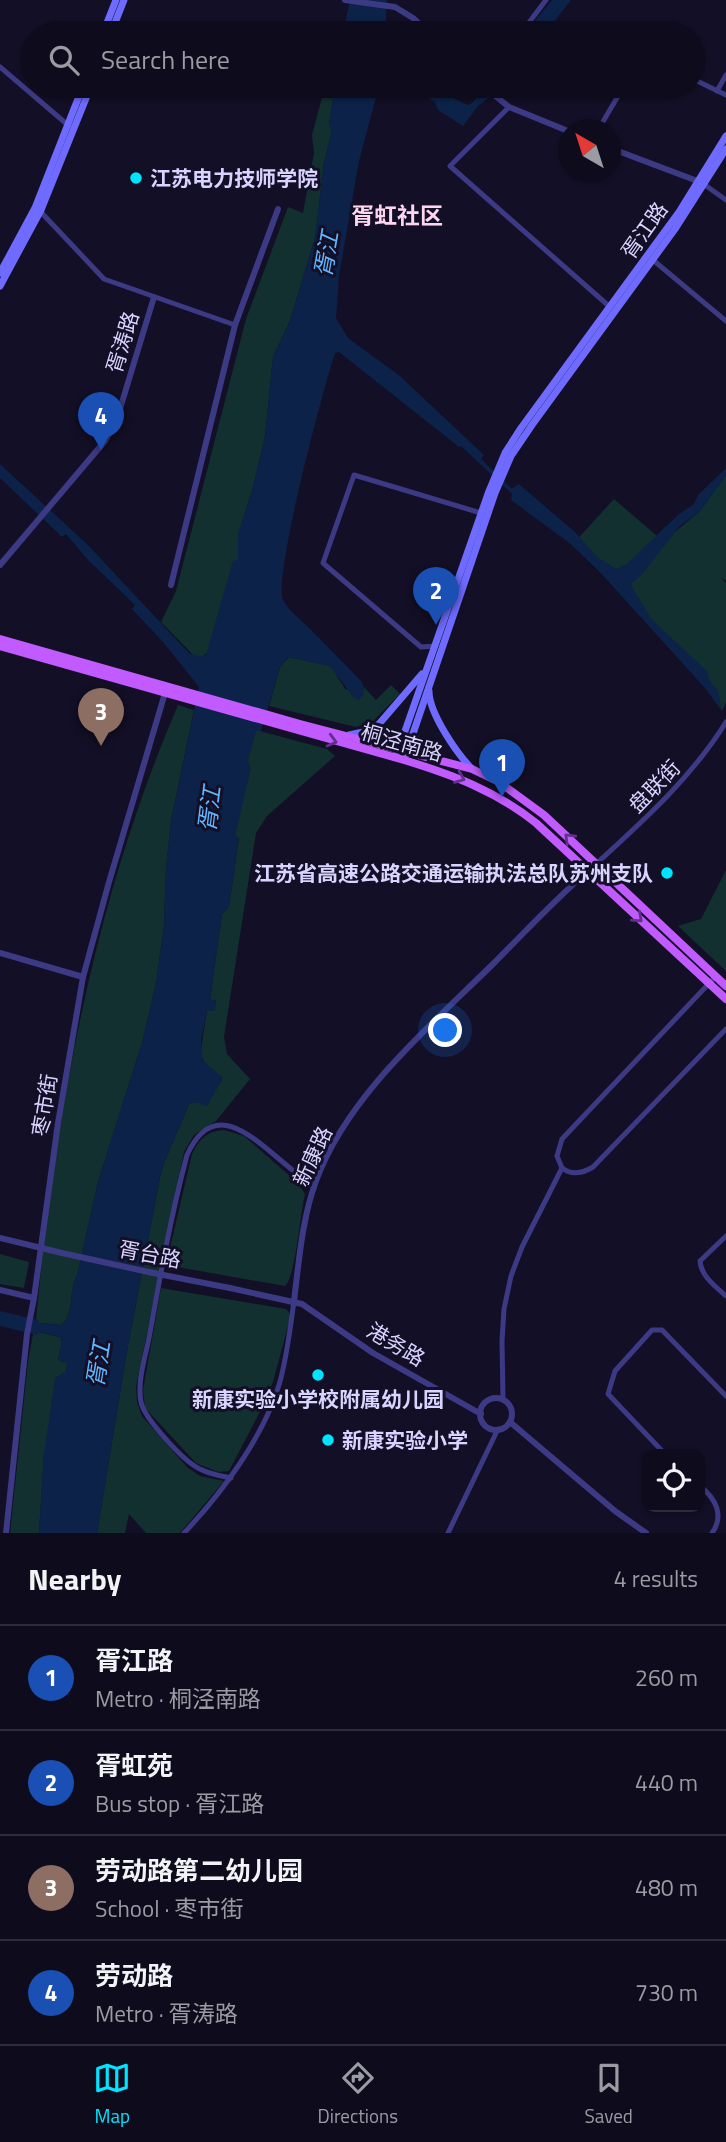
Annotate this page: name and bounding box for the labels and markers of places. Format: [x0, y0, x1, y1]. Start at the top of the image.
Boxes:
place label: 江苏电力技师学院 [150, 162, 318, 194]
marker: 江苏电力技师学院 [128, 170, 144, 186]
pin: 4 [78, 392, 124, 450]
pin: 2 [413, 567, 459, 625]
pin: 3 [78, 688, 124, 746]
pin: 1 [479, 739, 525, 797]
place label: 江苏省高速公路交通运输执法总队苏州支队 [254, 857, 653, 889]
marker: 江苏省高速公路交通运输执法总队苏州支队 [659, 865, 675, 881]
marker: 新康实验小学校附属幼儿园 [310, 1367, 326, 1383]
place label: 新康实验小学校附属幼儿园 [192, 1383, 444, 1415]
place label: 新康实验小学 [342, 1424, 468, 1456]
marker: 新康实验小学 [320, 1432, 336, 1448]

